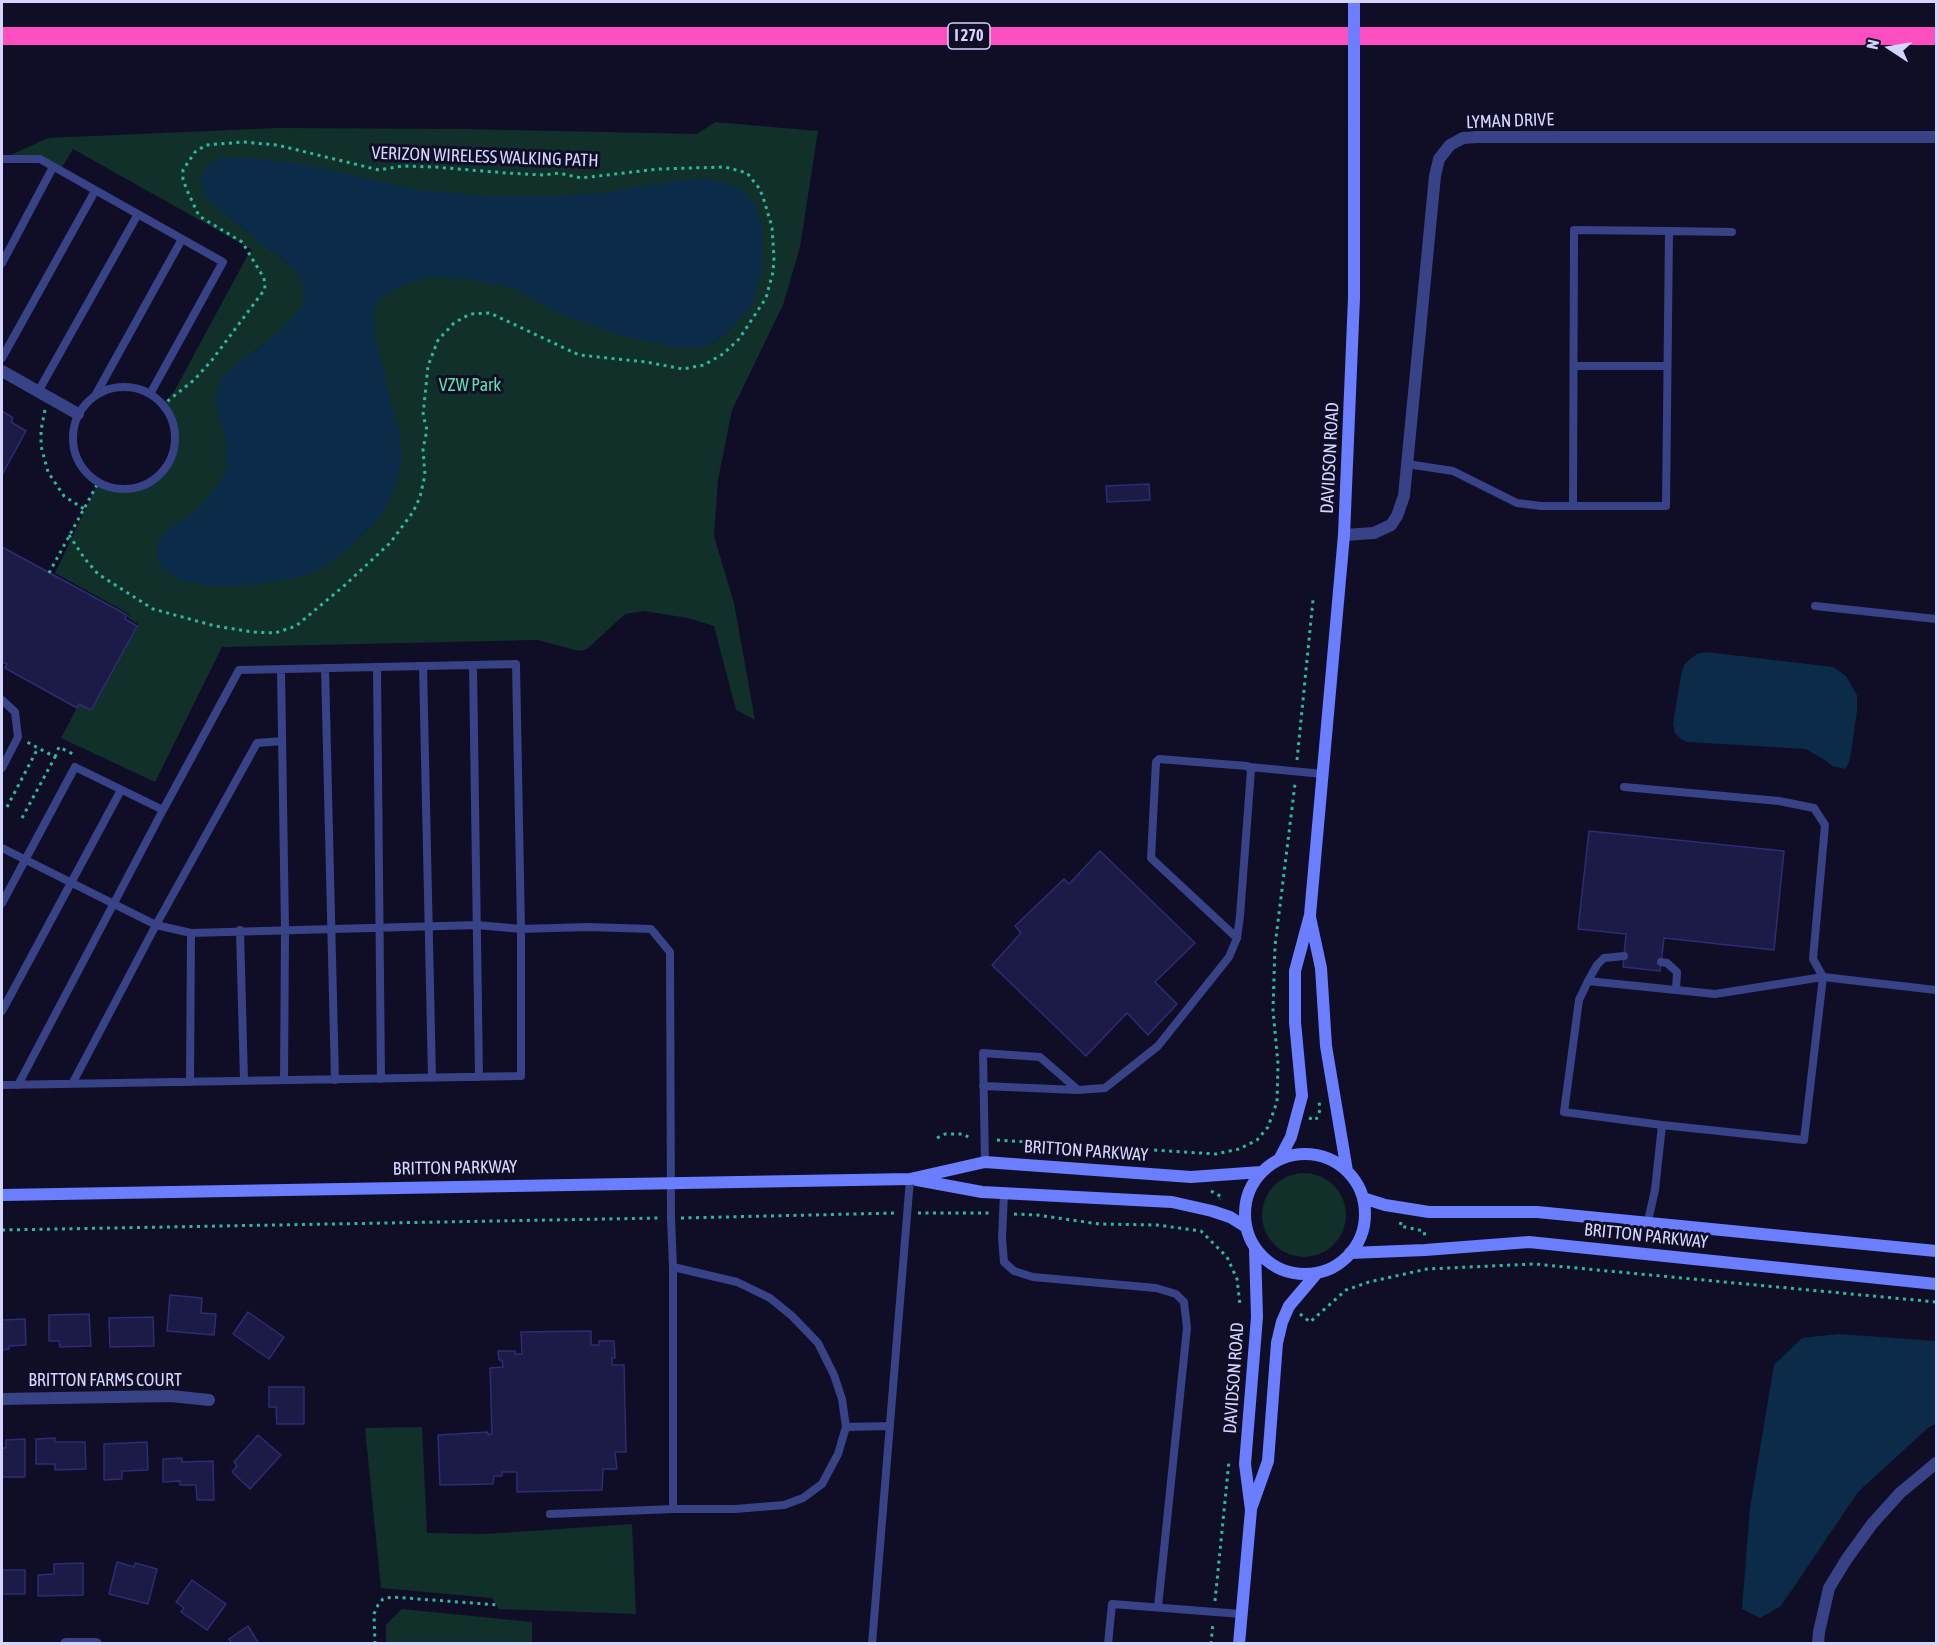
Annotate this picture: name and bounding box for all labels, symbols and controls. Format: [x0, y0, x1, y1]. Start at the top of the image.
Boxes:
north arrow [1860, 18, 1920, 78]
road number: I 270 [948, 23, 990, 49]
text: N [1863, 38, 1882, 51]
street label: LYMAN DRIVE [1466, 109, 1554, 133]
street label: VERIZON WIRELESS WALKING PATH [371, 142, 599, 172]
park label: VZW Park [439, 374, 501, 396]
street label: DAVIDSON ROAD [1316, 402, 1344, 514]
street label: BRITTON PARKWAY [1023, 1136, 1149, 1166]
street label: BRITTON PARKWAY [393, 1156, 517, 1180]
street label: BRITTON PARKWAY [1583, 1219, 1709, 1253]
street label: DAVIDSON ROAD [1219, 1322, 1249, 1434]
street label: BRITTON FARMS COURT [28, 1369, 182, 1391]

